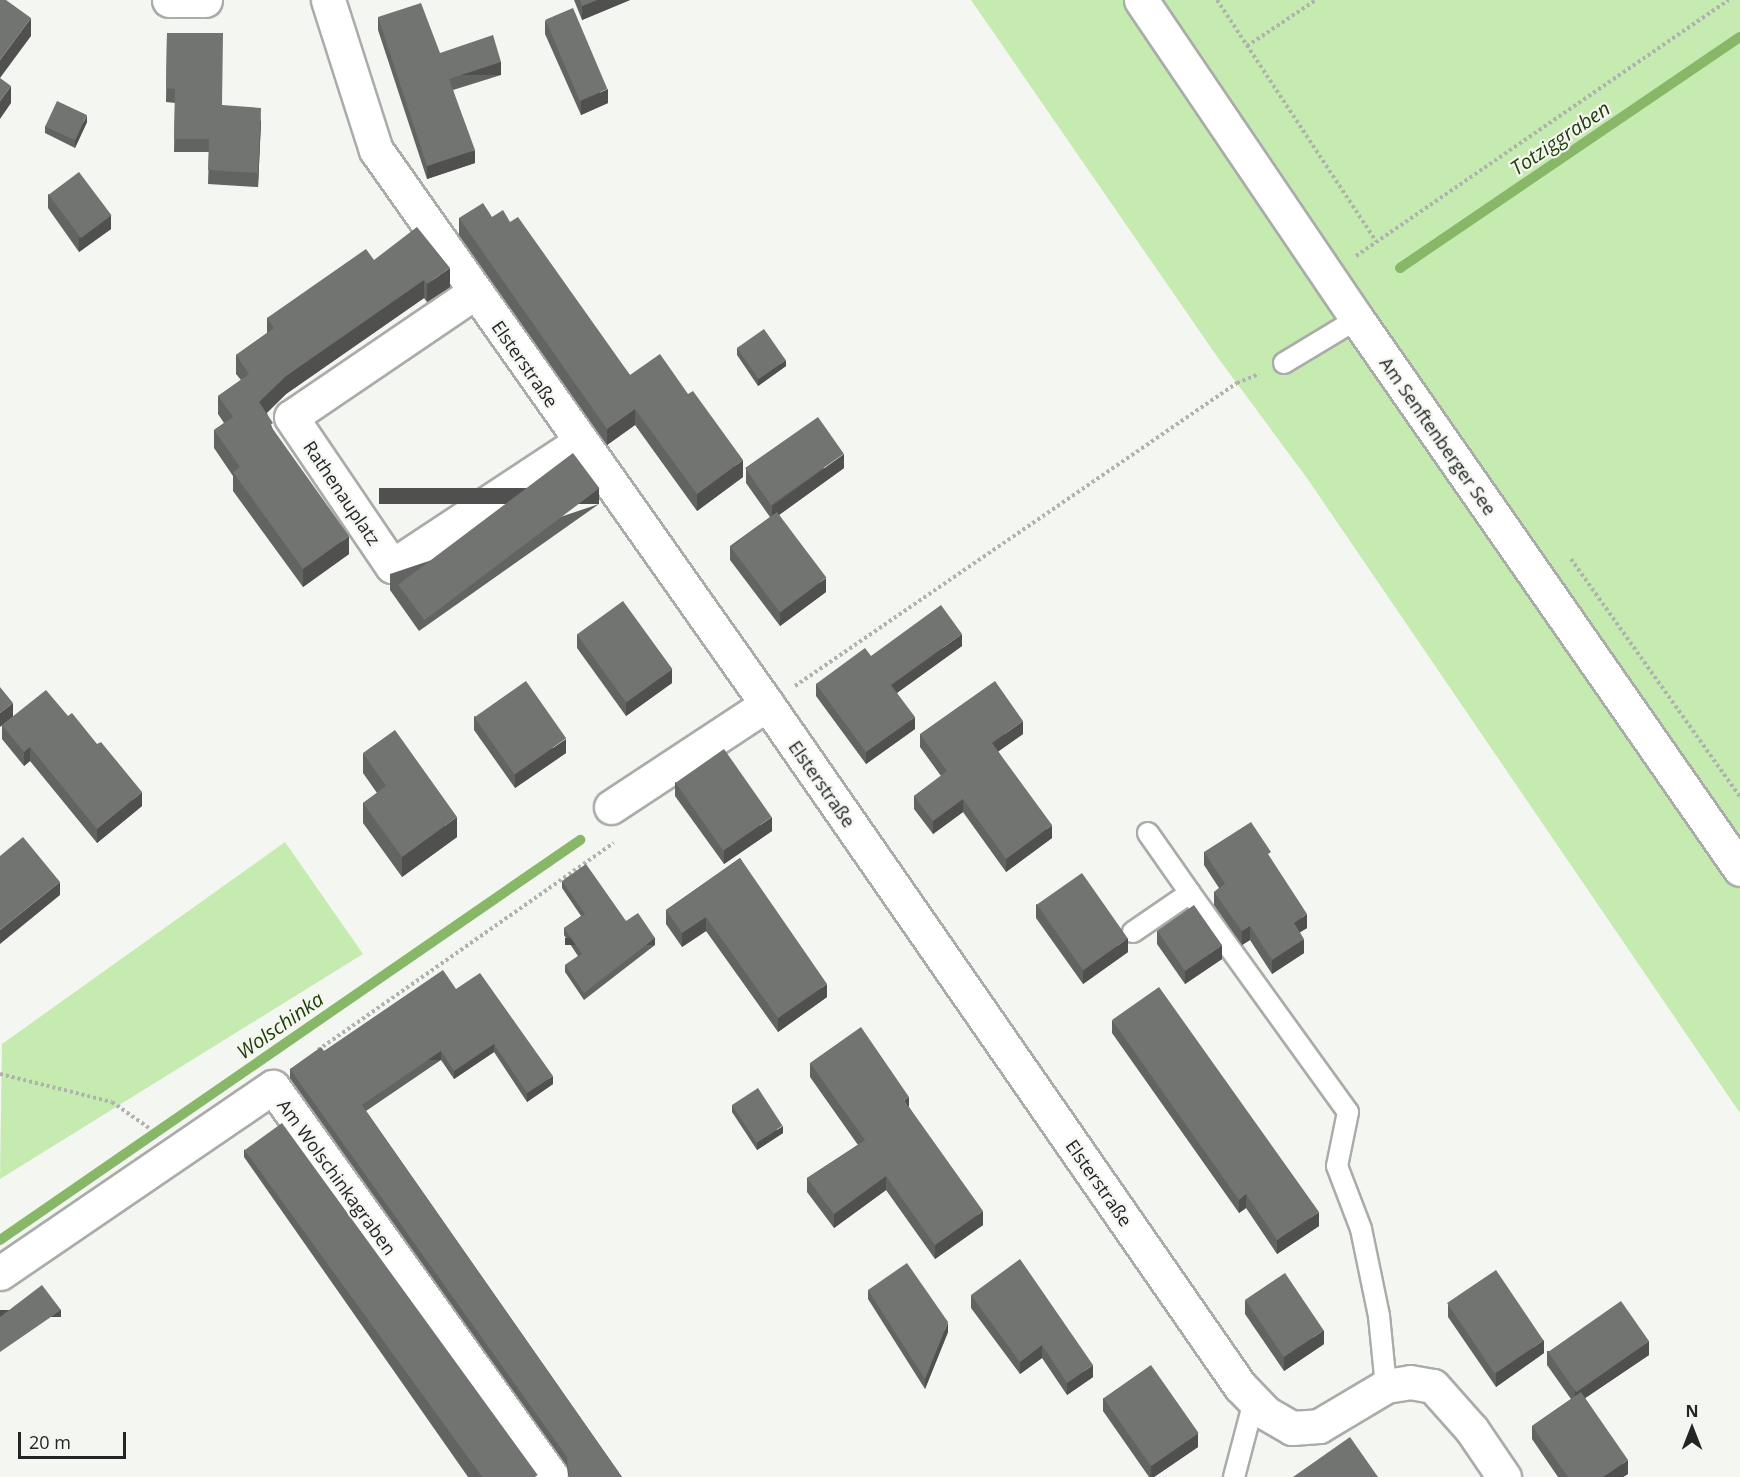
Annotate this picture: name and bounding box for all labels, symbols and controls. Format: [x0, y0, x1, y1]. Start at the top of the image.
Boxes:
water label: Totziggraben [1506, 96, 1614, 180]
street label: Elsterstraße [487, 317, 563, 411]
street label: Am Senftenberger See [1375, 353, 1501, 519]
street label: Rathenauplatz [299, 437, 385, 549]
street label: Elsterstraße [784, 737, 860, 831]
water label: Wolschinka [232, 986, 328, 1064]
street label: Am Wolschinkagraben [273, 1095, 401, 1259]
street label: Elsterstraße [1061, 1136, 1137, 1230]
north arrow [1662, 1399, 1722, 1459]
text: N [1685, 1400, 1699, 1422]
scale bar [21, 1420, 129, 1458]
text: 20 m [29, 1430, 71, 1454]

